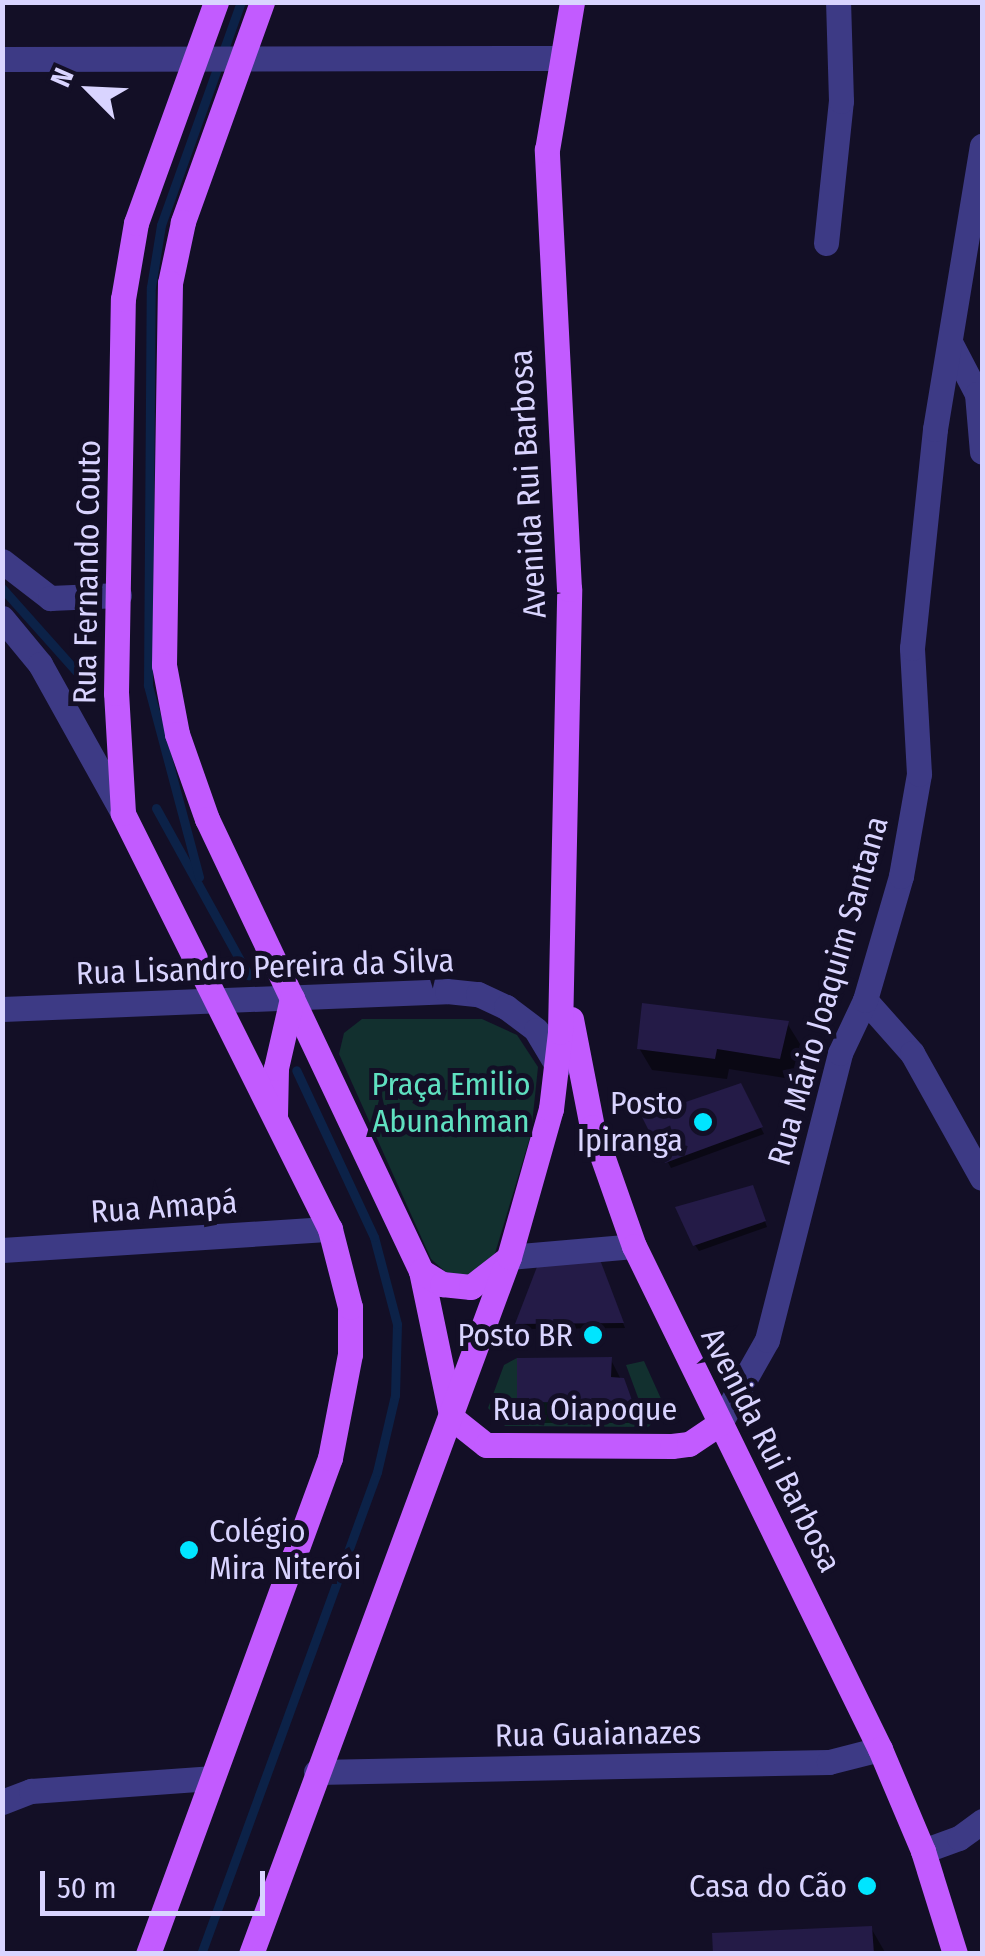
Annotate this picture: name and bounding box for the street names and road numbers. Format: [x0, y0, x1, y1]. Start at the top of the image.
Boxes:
street label: Avenida Rui Barbosa [502, 349, 554, 619]
street label: Rua Fernando Couto [65, 440, 109, 704]
street label: Rua Mário Joaquim Santana [760, 812, 896, 1170]
street label: Rua Lisandro Pereira da Silva [75, 941, 455, 993]
street label: Rua Amapá [89, 1183, 239, 1231]
street label: Avenida Rui Barbosa [693, 1321, 849, 1579]
street label: Rua Oiapoque [493, 1390, 677, 1428]
street label: Rua Guaianazes [495, 1713, 701, 1755]

